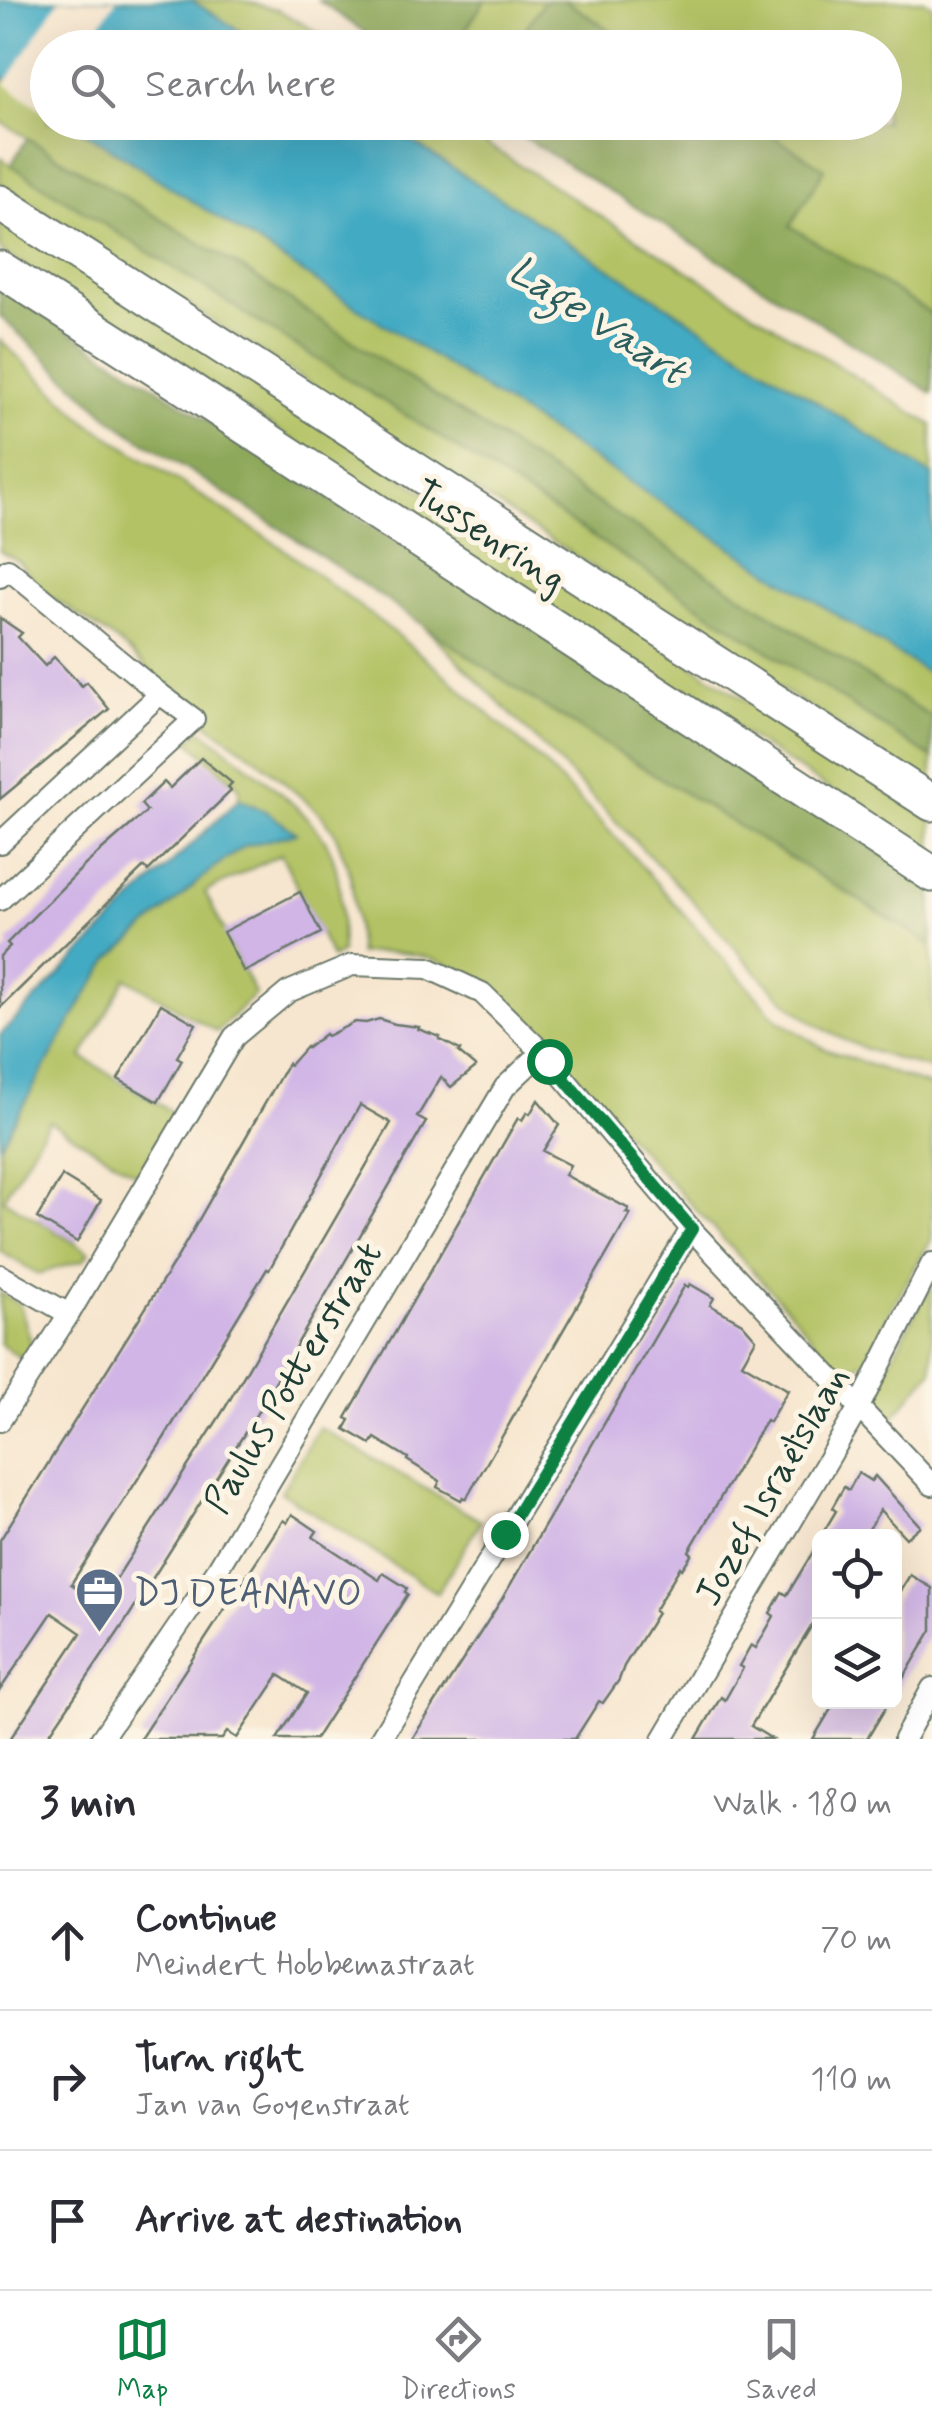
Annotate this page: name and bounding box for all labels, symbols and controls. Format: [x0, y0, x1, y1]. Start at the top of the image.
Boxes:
search box [30, 30, 902, 140]
icon: search [65, 58, 120, 113]
text: Search here [145, 61, 336, 110]
water label: Lage Vaart [496, 245, 698, 403]
street label: Tussenring [403, 469, 575, 605]
route start [527, 1039, 573, 1085]
street label: Paulus Potterstraat [194, 1233, 395, 1523]
street label: Jozef Israëlslaan [685, 1357, 862, 1615]
route end [483, 1512, 529, 1558]
map controls [812, 1529, 902, 1709]
button: locate [812, 1529, 902, 1619]
office icon: DJ DEANAVO [73, 1566, 125, 1634]
place label: DJ DEANAVO [134, 1570, 362, 1619]
button: layers [812, 1619, 902, 1709]
text: 3 min [40, 1777, 137, 1832]
text: Walk · 180 m [713, 1783, 892, 1825]
text: Continue [135, 1895, 277, 1944]
icon: ahead [40, 1913, 95, 1968]
text: 70 m [820, 1919, 892, 1961]
text: Meindert Hobbemastraat [135, 1944, 475, 1986]
text: Turn right [135, 2035, 304, 2084]
icon: right [40, 2053, 95, 2108]
text: 110 m [811, 2059, 892, 2101]
text: Jan van Goyenstraat [135, 2084, 410, 2126]
icon: arrive [40, 2193, 95, 2248]
text: Arrive at destination [135, 2196, 462, 2245]
tab: Map [115, 2312, 170, 2409]
tab: Directions [401, 2312, 516, 2409]
tab: Saved [746, 2312, 817, 2409]

